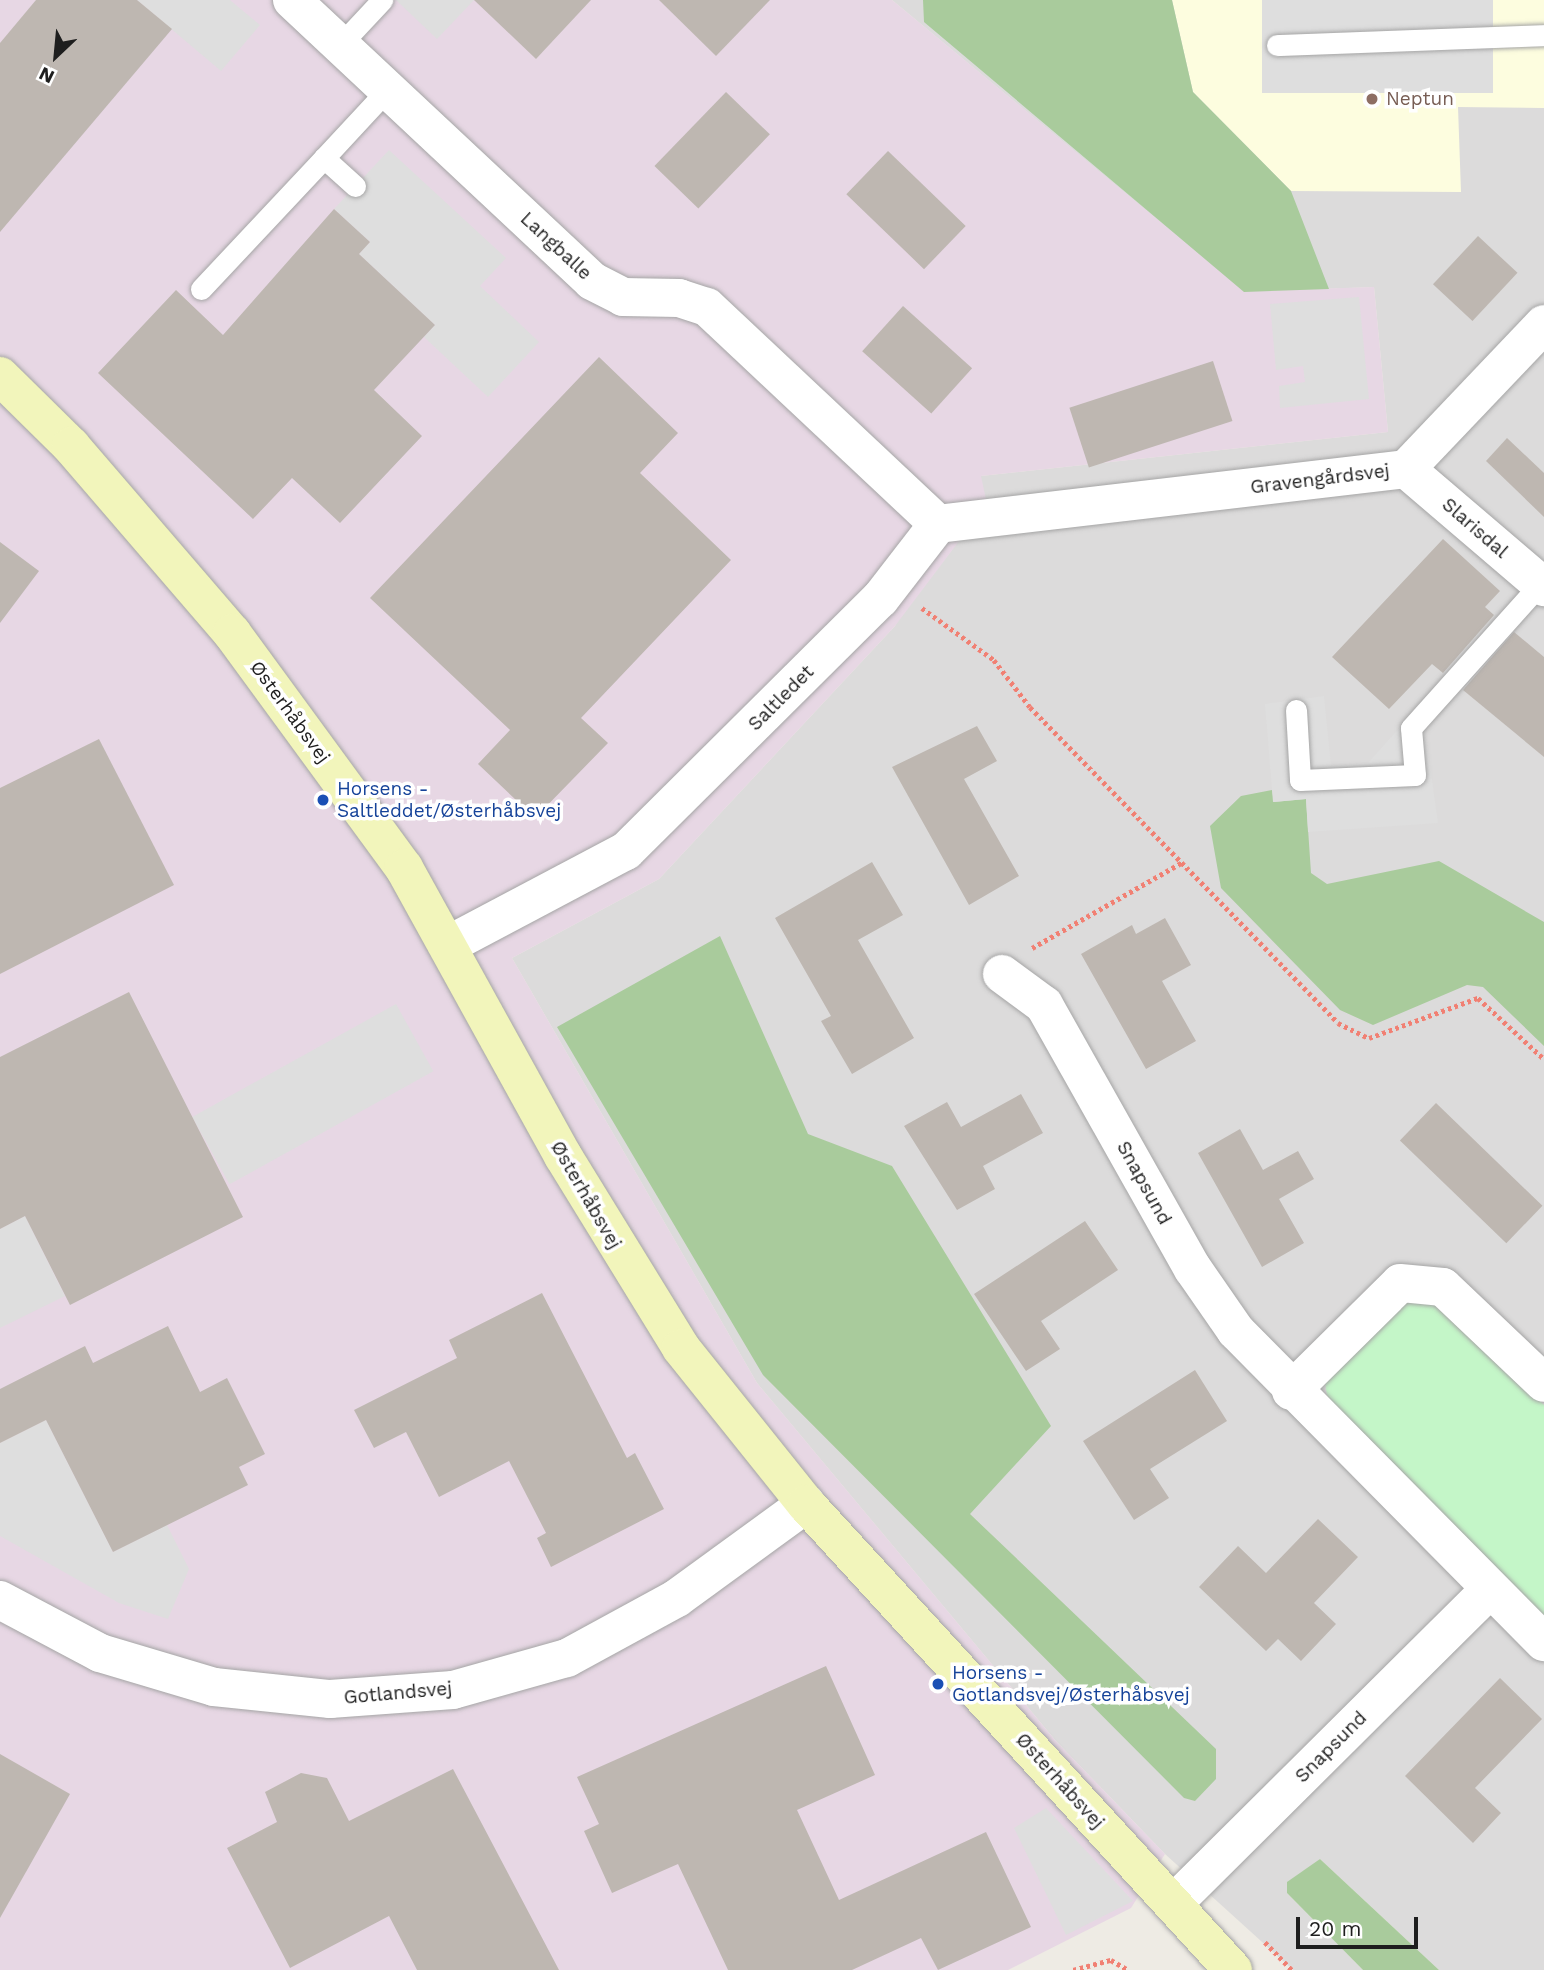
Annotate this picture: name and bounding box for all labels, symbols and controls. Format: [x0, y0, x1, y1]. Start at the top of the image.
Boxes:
north arrow [21, 21, 91, 91]
text: N [35, 62, 58, 89]
place label: Neptun [1386, 88, 1454, 110]
marker: Neptun [1364, 91, 1380, 107]
street label: Langballe [516, 207, 596, 285]
street label: Gravengårdsvej [1249, 459, 1391, 499]
street label: Slarisdal [1437, 493, 1513, 563]
street label: Østerhåbsvej [245, 656, 335, 768]
street label: Saltledet [743, 660, 819, 736]
place label: Horsens - Saltleddet/Østerhåbsvej [337, 778, 561, 822]
marker: Horsens - Saltleddet/Østerhåbsvej [315, 792, 331, 808]
street label: Østerhåbsvej [546, 1137, 626, 1253]
street label: Snapsund [1112, 1137, 1176, 1229]
place label: Horsens - Gotlandsvej/Østerhåbsvej [952, 1662, 1190, 1706]
marker: Horsens - Gotlandsvej/Østerhåbsvej [930, 1676, 946, 1692]
street label: Gotlandsvej [343, 1677, 453, 1709]
street label: Snapsund [1290, 1706, 1372, 1788]
street label: Østerhåbsvej [1011, 1728, 1109, 1834]
scale bar [1299, 1904, 1422, 1948]
text: 20 m [1309, 1916, 1361, 1941]

